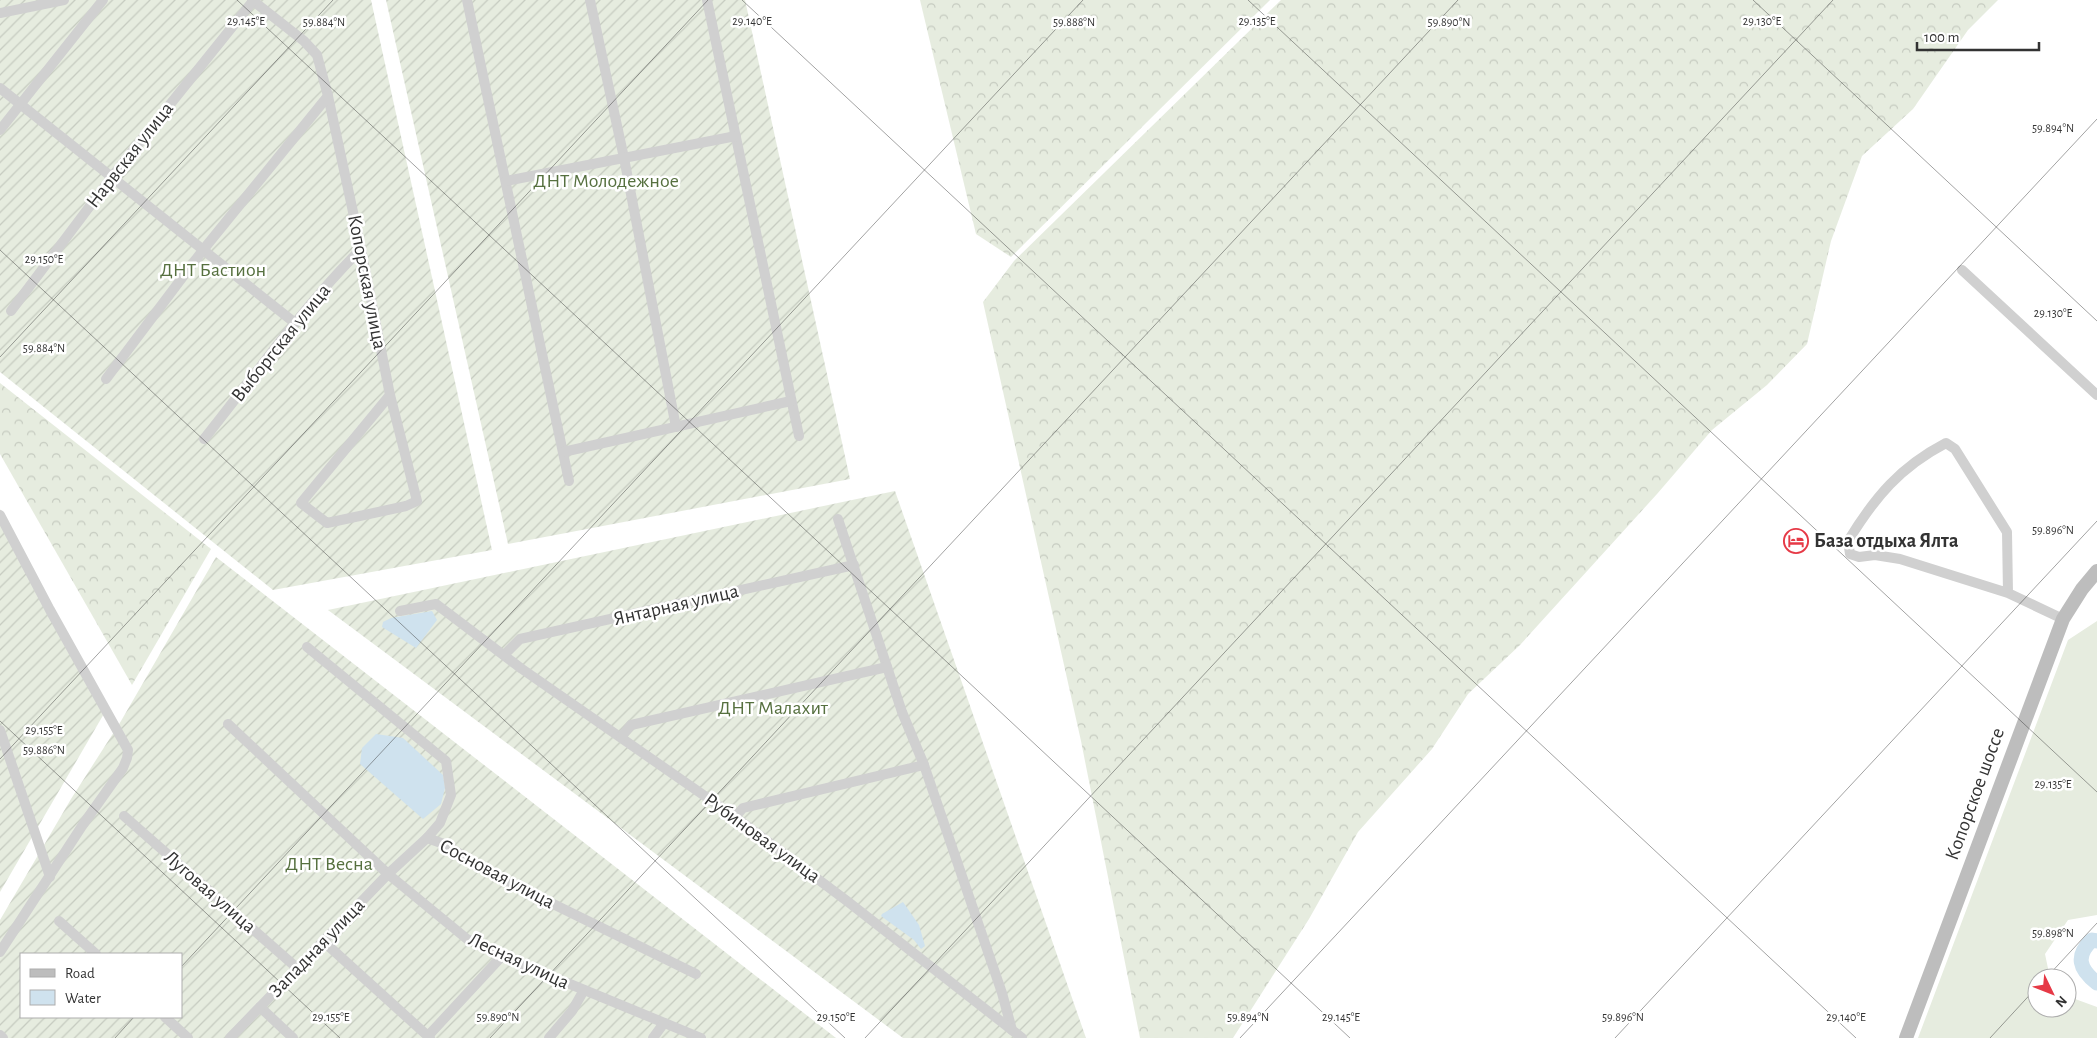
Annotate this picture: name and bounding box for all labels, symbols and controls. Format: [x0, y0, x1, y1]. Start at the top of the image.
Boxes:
text: 29.145°E [227, 15, 265, 27]
text: 29.140°E [732, 15, 772, 27]
text: 29.135°E [1238, 15, 1276, 27]
text: 29.130°E [1743, 15, 1781, 27]
text: 59.884°N [303, 16, 345, 28]
text: 59.888°N [1053, 16, 1095, 28]
text: 59.890°N [1428, 16, 1470, 28]
scale bar [1917, 20, 2040, 52]
text: 100 m [1924, 30, 1959, 45]
street label: Нарвская улица [83, 98, 177, 212]
text: 59.894°N [2032, 122, 2074, 134]
park label: ДНТ Молодежное [533, 171, 679, 191]
street label: Копорская улица [344, 213, 390, 351]
text: 29.150°E [25, 253, 64, 265]
park label: ДНТ Бастион [160, 260, 266, 280]
street label: Выборгская улица [228, 280, 334, 406]
text: 29.130°E [2034, 307, 2072, 319]
text: 59.884°N [23, 342, 65, 354]
text: 59.896°N [2032, 524, 2074, 536]
hotel icon: База отдыха Ялта [1783, 528, 1809, 554]
place label: База отдыха Ялта [1814, 531, 1959, 551]
street label: Янтарная улица [611, 581, 741, 629]
park label: ДНТ Малахит [718, 698, 829, 718]
text: 29.155°E [25, 724, 63, 736]
street label: Копорское шоссе [1942, 725, 2008, 863]
text: 59.886°N [23, 744, 65, 756]
text: 29.135°E [2034, 778, 2072, 790]
street label: Рубиновая улица [700, 789, 824, 887]
street label: Сосновая улица [436, 835, 558, 913]
street label: Луговая улица [160, 847, 260, 937]
park label: ДНТ Весна [285, 854, 373, 874]
street label: Западная улица [265, 895, 369, 1001]
text: 59.898°N [2032, 927, 2074, 939]
street label: Лесная улица [466, 929, 572, 993]
legend [20, 953, 182, 1018]
text: Road [65, 966, 95, 981]
north arrow [2027, 968, 2077, 1018]
text: Water [65, 991, 101, 1006]
text: N [2052, 993, 2069, 1010]
text: 29.155°E [312, 1011, 350, 1023]
text: 59.890°N [477, 1011, 519, 1023]
text: 29.150°E [817, 1011, 856, 1023]
text: 59.894°N [1227, 1011, 1269, 1023]
text: 29.145°E [1322, 1011, 1360, 1023]
text: 59.896°N [1602, 1011, 1644, 1023]
text: 29.140°E [1826, 1011, 1866, 1023]

